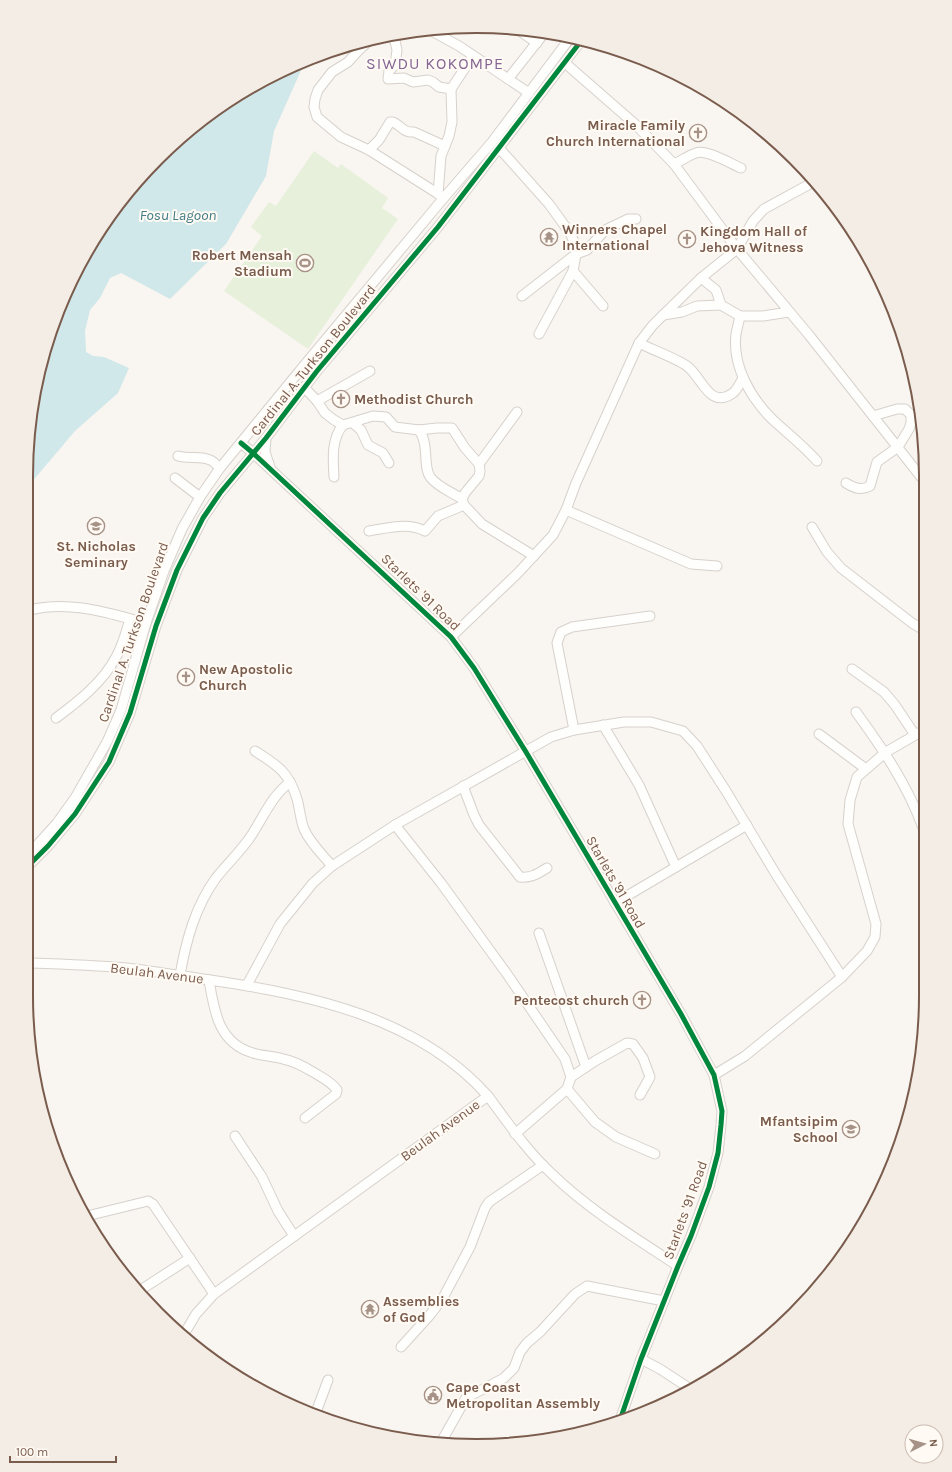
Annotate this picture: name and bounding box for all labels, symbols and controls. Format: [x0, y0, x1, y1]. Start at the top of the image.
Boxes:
district label: SIWDU KOKOMPE [366, 54, 504, 73]
place label: Miracle Family Church International [546, 117, 685, 150]
church icon: Miracle Family Church International [688, 123, 708, 143]
water label: Fosu Lagoon [140, 206, 216, 224]
place label: Winners Chapel International [562, 221, 667, 254]
place label: Kingdom Hall of Jehova Witness [700, 223, 808, 256]
temple icon: Winners Chapel International [539, 227, 559, 247]
church icon: Kingdom Hall of Jehova Witness [677, 229, 697, 249]
place label: Robert Mensah Stadium [192, 247, 292, 280]
sports icon: Robert Mensah Stadium [295, 253, 315, 273]
street label: Cardinal A. Turkson Boulevard [247, 281, 380, 439]
church icon: Methodist Church [331, 389, 351, 409]
place label: Methodist Church [354, 391, 473, 408]
school or university icon: St. Nicholas Seminary [86, 516, 106, 536]
place label: St. Nicholas Seminary [56, 538, 136, 571]
street label: Cardinal A. Turkson Boulevard [95, 540, 172, 724]
street label: Starlets '91 Road [377, 550, 464, 635]
place label: New Apostolic Church [199, 661, 293, 694]
church icon: New Apostolic Church [176, 667, 196, 687]
street label: Starlets '91 Road [582, 833, 649, 931]
street label: Beulah Avenue [109, 959, 205, 988]
church icon: Pentecost church [632, 990, 652, 1010]
place label: Pentecost church [513, 992, 629, 1009]
street label: Beulah Avenue [397, 1096, 483, 1165]
place label: Mfantsipim School [760, 1113, 838, 1146]
school or university icon: Mfantsipim School [841, 1119, 861, 1139]
street label: Starlets '91 Road [660, 1159, 711, 1262]
place label: Assemblies of God [383, 1293, 460, 1326]
temple icon: Assemblies of God [360, 1299, 380, 1319]
place label: Cape Coast Metropolitan Assembly [446, 1379, 600, 1412]
public building icon: Cape Coast Metropolitan Assembly [423, 1385, 443, 1405]
north arrow [904, 1424, 944, 1464]
scale bar [10, 1438, 116, 1464]
text: N [927, 1438, 940, 1448]
text: 100 m [16, 1445, 48, 1459]

